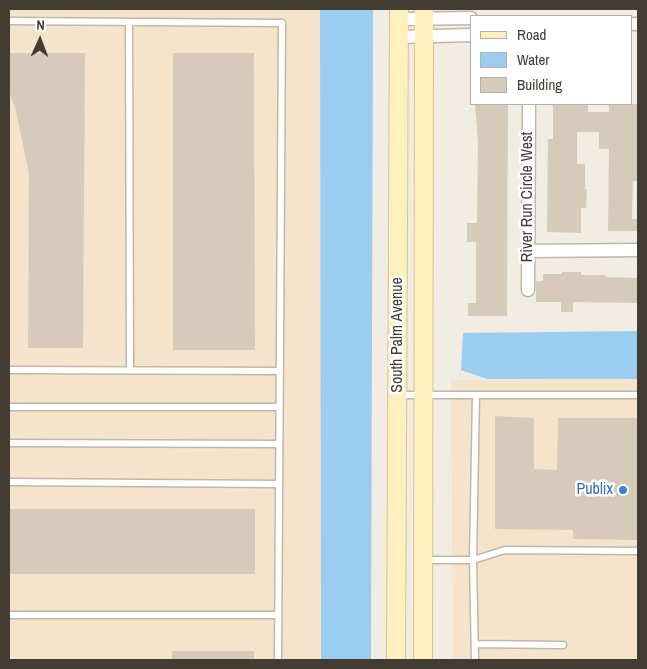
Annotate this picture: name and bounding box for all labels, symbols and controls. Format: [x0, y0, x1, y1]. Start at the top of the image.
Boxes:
north arrow [15, 15, 65, 65]
legend [470, 15, 632, 105]
text: N [36, 16, 45, 34]
text: Road [517, 24, 546, 45]
text: Water [517, 49, 549, 70]
text: Building [517, 74, 562, 95]
street label: River Run Circle West [518, 132, 538, 262]
street label: South Palm Avenue [388, 277, 408, 393]
place label: Publix [577, 480, 613, 500]
marker: Publix [617, 484, 629, 496]

